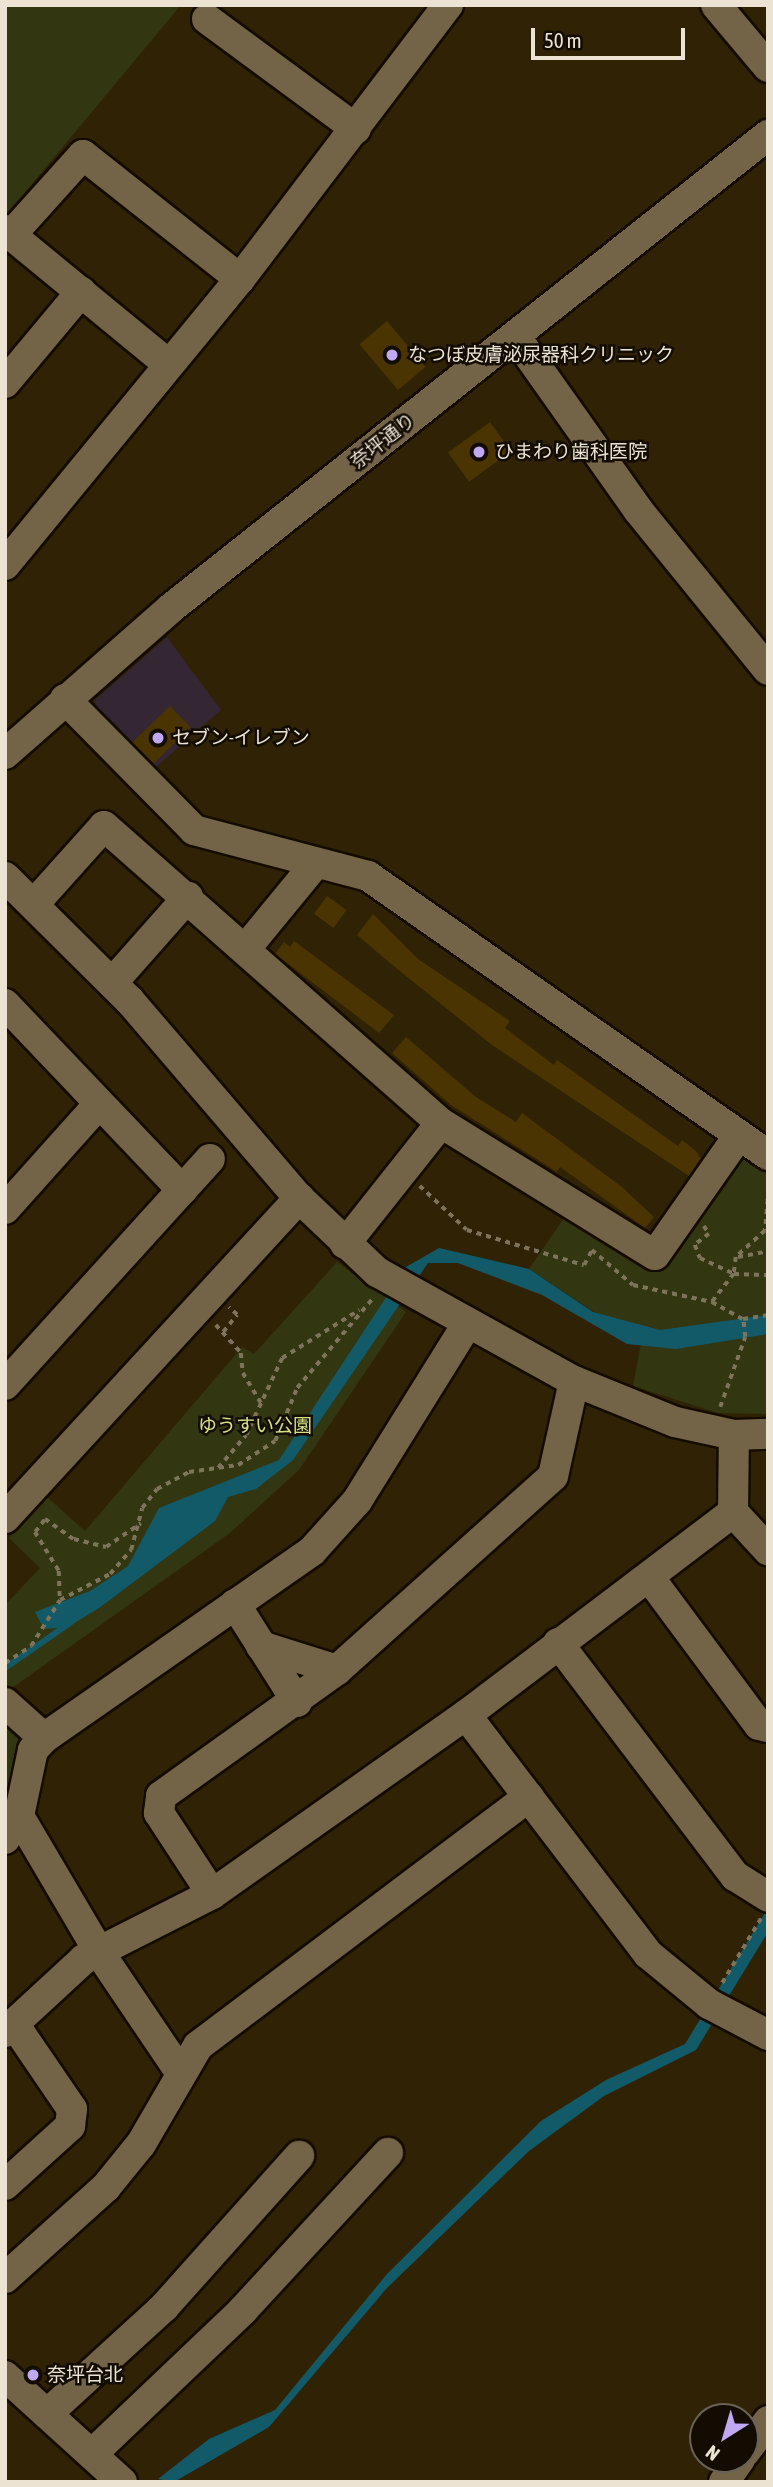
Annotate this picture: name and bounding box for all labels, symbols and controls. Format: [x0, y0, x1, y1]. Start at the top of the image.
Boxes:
scale bar [535, 14, 689, 58]
text: 50 m [544, 28, 582, 52]
place label: なつぼ皮膚泌尿器科クリニック [408, 344, 674, 366]
marker: なつぼ皮膚泌尿器科クリニック [382, 345, 402, 365]
street label: 奈坪通り [346, 409, 420, 473]
place label: ひまわり歯科医院 [495, 441, 647, 463]
marker: ひまわり歯科医院 [469, 442, 489, 462]
place label: セブン-イレブン [172, 727, 310, 749]
marker: セブン-イレブン [150, 730, 166, 746]
park label: ゆうすい公園 [198, 1415, 312, 1437]
place label: 奈坪台北 [47, 2364, 123, 2386]
marker: 奈坪台北 [25, 2367, 41, 2383]
north arrow [689, 2403, 759, 2473]
text: N [701, 2441, 724, 2465]

